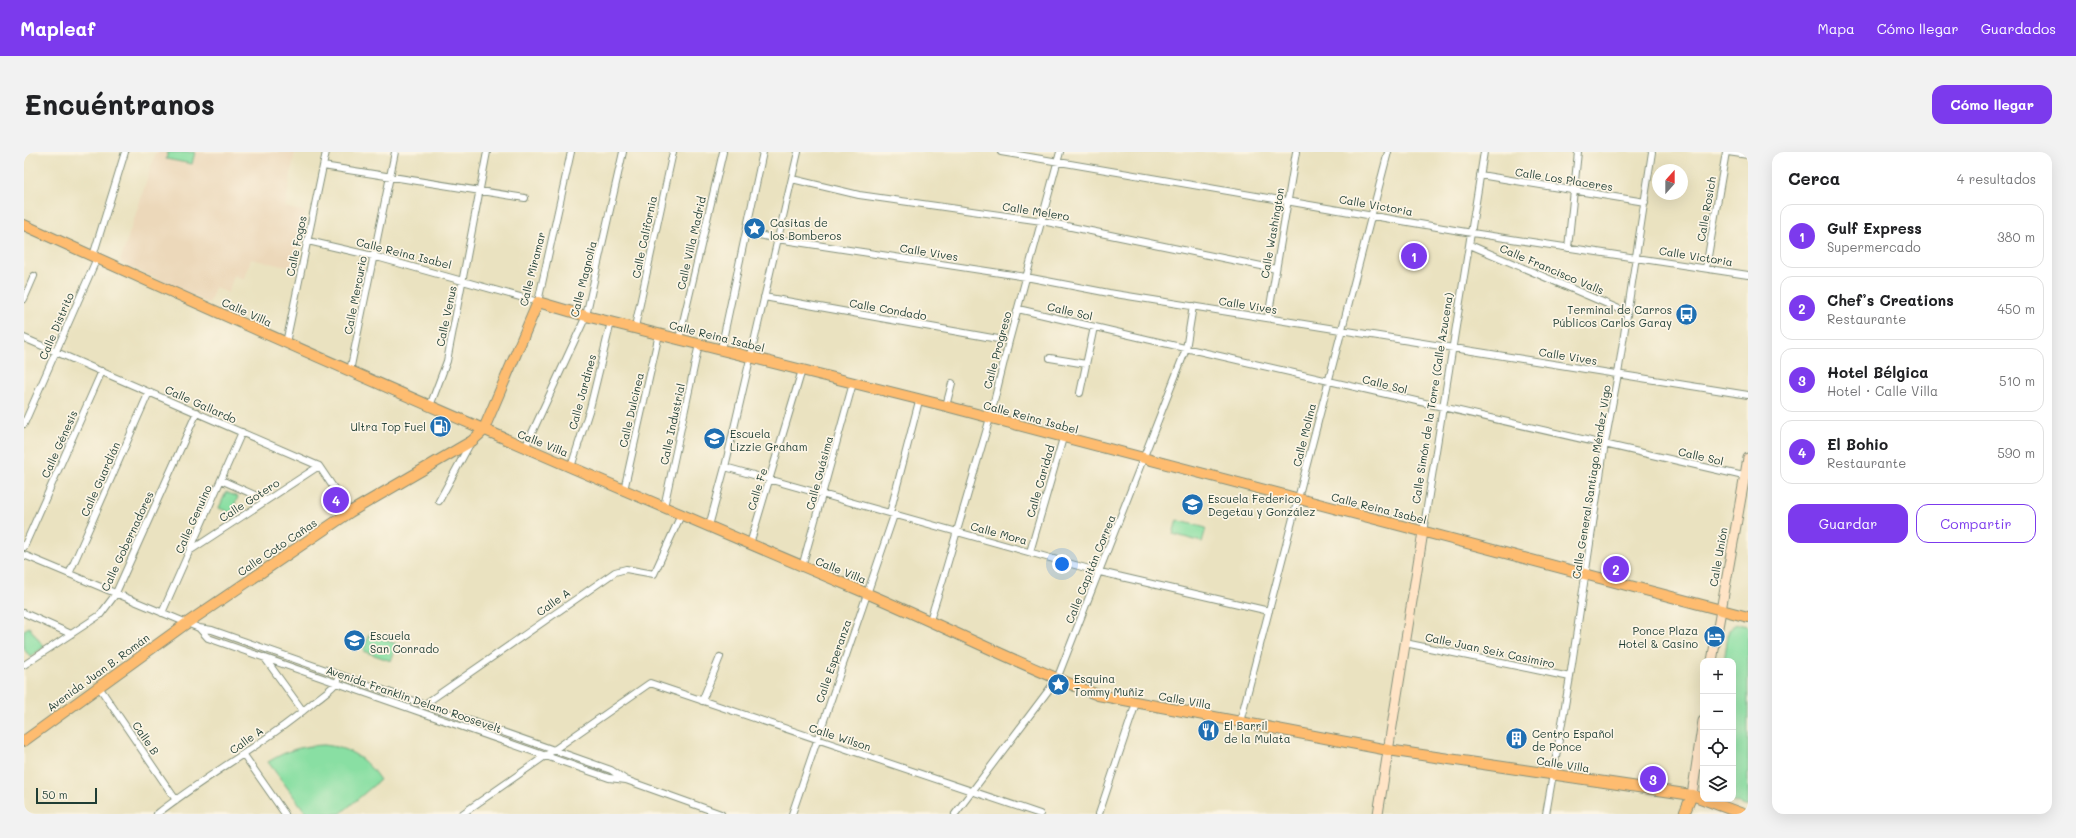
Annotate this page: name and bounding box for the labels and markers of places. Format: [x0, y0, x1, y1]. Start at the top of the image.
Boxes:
place icon: Casitas de los Bomberos [742, 215, 768, 241]
place label: Casitas de los Bomberos [770, 215, 841, 243]
pin: 1 [1401, 241, 1427, 271]
place label: Terminal de Carros Públicos Carlos Garay [1553, 302, 1672, 330]
bus stop icon: Terminal de Carros Públicos Carlos Garay [1674, 302, 1700, 328]
fuel station icon: Ultra Top Fuel [428, 413, 454, 439]
place label: Ultra Top Fuel [350, 419, 426, 434]
school or university icon: Escuela Lizzie Graham [702, 426, 728, 452]
place label: Escuela Lizzie Graham [730, 426, 807, 454]
pin: 4 [323, 485, 349, 515]
school or university icon: Escuela Federico Degetau y González [1180, 491, 1206, 517]
place label: Escuela Federico Degetau y González [1208, 491, 1315, 519]
pin: 2 [1603, 554, 1629, 584]
place label: Ponce Plaza Hotel & Casino [1618, 623, 1698, 651]
hotel icon: Ponce Plaza Hotel & Casino [1701, 623, 1727, 649]
school or university icon: Escuela San Conrado [342, 628, 368, 654]
place label: Escuela San Conrado [370, 628, 439, 656]
place icon: Esquina Tommy Muñiz [1046, 671, 1072, 697]
place label: Esquina Tommy Muñiz [1074, 671, 1144, 699]
restaurant icon: El Barril de la Mulata [1195, 718, 1221, 744]
place label: El Barril de la Mulata [1224, 718, 1291, 746]
building icon: Centro Español de Ponce [1504, 726, 1530, 752]
place label: Centro Español de Ponce [1532, 726, 1614, 754]
pin: 3 [1640, 764, 1666, 794]

